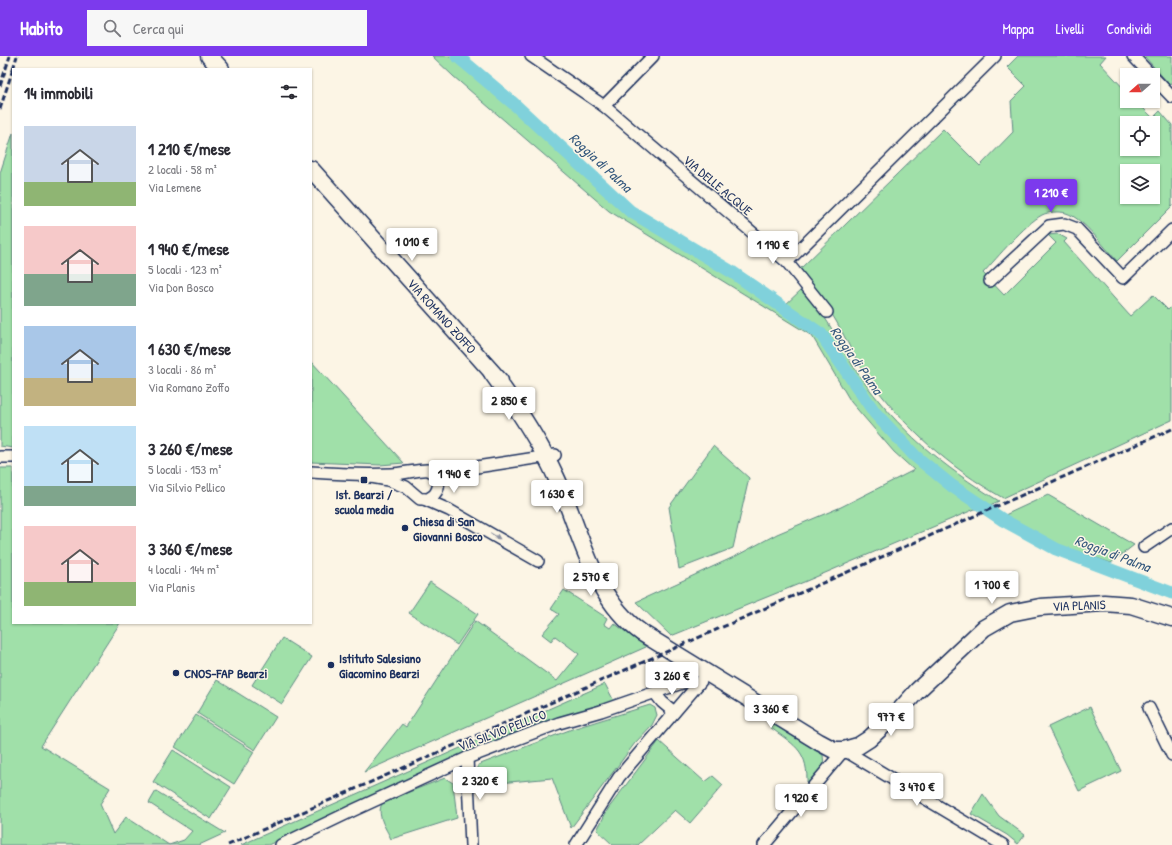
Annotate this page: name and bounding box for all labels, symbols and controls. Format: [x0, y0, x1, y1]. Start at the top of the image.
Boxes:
search box [87, 10, 367, 46]
text: Habito [20, 15, 63, 41]
icon: search [101, 17, 123, 39]
text: Cerca qui [133, 18, 184, 39]
text: Mappa [1002, 19, 1034, 38]
text: Livelli [1056, 19, 1084, 38]
text: Condividi [1106, 19, 1152, 38]
north arrow [1120, 68, 1160, 108]
map controls [1120, 68, 1160, 204]
text: 14 immobili [24, 81, 93, 104]
icon: filters [278, 81, 300, 103]
button: locate [1120, 116, 1160, 156]
water label: Roggia di Palma [565, 128, 637, 198]
text: 1 210 €/mese [148, 137, 231, 160]
icon: home [56, 142, 104, 190]
street label: VIA DELLE ACQUE [680, 151, 756, 219]
text: 2 locali · 58 m² [148, 160, 217, 178]
button: layers [1120, 164, 1160, 204]
text: Via Lemene [148, 178, 201, 196]
pin: 1 210 € [1014, 179, 1088, 213]
text: 1 210 € [1034, 183, 1068, 201]
pin: 1 010 € [375, 228, 449, 262]
pin: 1 190 € [736, 231, 810, 265]
text: 1 010 € [395, 232, 429, 250]
text: 1 190 € [757, 235, 789, 253]
text: 1 940 €/mese [148, 237, 229, 260]
icon: home [56, 242, 104, 290]
text: 5 locali · 123 m² [148, 260, 222, 278]
street label: VIA ROMANO ZOFFO [404, 275, 480, 357]
text: Via Don Bosco [148, 278, 214, 296]
water label: Roggia di Palma [826, 322, 888, 400]
text: 1 630 €/mese [148, 337, 231, 360]
icon: home [56, 342, 104, 390]
text: 3 locali · 86 m² [148, 360, 216, 378]
text: Via Romano Zoffo [148, 378, 229, 396]
pin: 2 850 € [472, 387, 546, 421]
text: 2 850 € [491, 391, 527, 409]
text: 3 260 €/mese [148, 437, 233, 460]
icon: home [56, 442, 104, 490]
text: 5 locali · 153 m² [148, 460, 221, 478]
pin: 1 940 € [417, 460, 491, 494]
text: 1 940 € [438, 464, 470, 482]
marker: Ist. Bearzi / scuola media [359, 475, 369, 485]
text: Via Silvio Pellico [148, 478, 225, 496]
pin: 1 630 € [520, 480, 594, 514]
text: 1 630 € [540, 484, 574, 502]
place label: Ist. Bearzi / scuola media [334, 485, 394, 518]
place label: Chiesa di San Giovanni Bosco [413, 512, 483, 545]
marker: Chiesa di San Giovanni Bosco [400, 523, 410, 533]
water label: Roggia di Palma [1072, 530, 1155, 578]
one-way arrow [489, 533, 501, 540]
text: 3 360 €/mese [148, 537, 232, 560]
icon: home [56, 542, 104, 590]
text: 4 locali · 144 m² [148, 560, 219, 578]
pin: 2 570 € [554, 563, 628, 597]
text: 2 570 € [573, 567, 609, 585]
pin: 1 700 € [955, 571, 1029, 605]
text: 1 700 € [974, 575, 1010, 593]
text: Via Planis [148, 578, 195, 596]
street label: VIA PLANIS [1052, 595, 1106, 615]
place label: Istituto Salesiano Giacomino Bearzi [339, 649, 421, 682]
marker: Istituto Salesiano Giacomino Bearzi [326, 660, 336, 670]
pin: 3 260 € [635, 662, 709, 696]
place label: CNOS-FAP Bearzi [184, 664, 267, 682]
text: 3 260 € [654, 666, 690, 684]
marker: CNOS-FAP Bearzi [171, 668, 181, 678]
pin: 3 360 € [734, 695, 808, 729]
text: 3 360 € [754, 699, 788, 717]
pin: 977 € [863, 703, 919, 737]
street label: VIA SILVIO PELLICO [455, 705, 549, 755]
text: 977 € [878, 707, 904, 725]
pin: 2 320 € [443, 767, 517, 801]
text: 2 320 € [462, 771, 498, 789]
pin: 3 470 € [880, 773, 954, 807]
text: 3 470 € [899, 777, 935, 795]
pin: 1 920 € [764, 784, 838, 818]
text: 1 920 € [784, 788, 818, 806]

